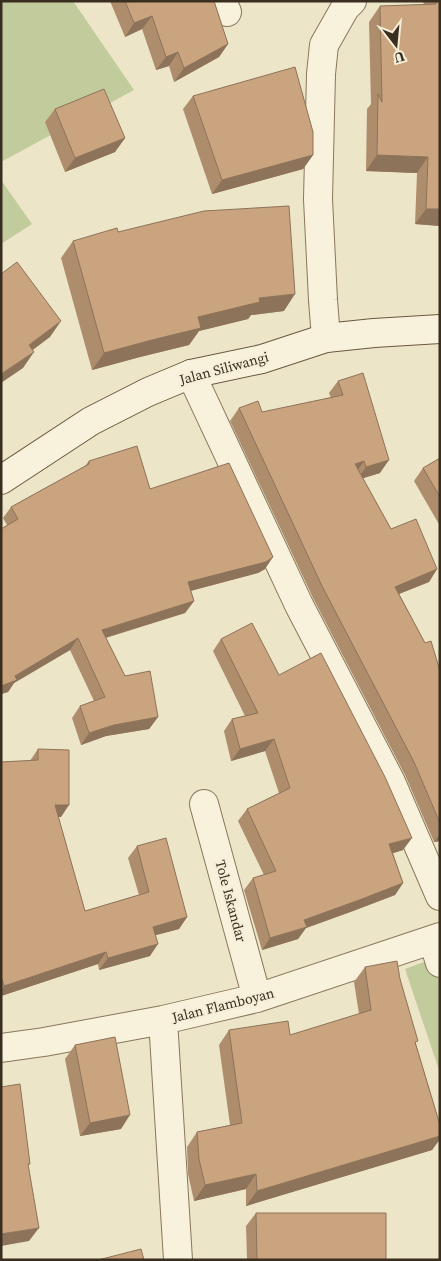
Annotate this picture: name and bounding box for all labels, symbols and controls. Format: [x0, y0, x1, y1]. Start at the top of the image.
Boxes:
north arrow [371, 20, 421, 70]
text: U [392, 46, 407, 69]
street label: Jalan Siliwangi [176, 346, 271, 390]
street label: Tole Iskandar [210, 858, 252, 944]
street label: Jalan Flamboyan [169, 983, 277, 1028]

